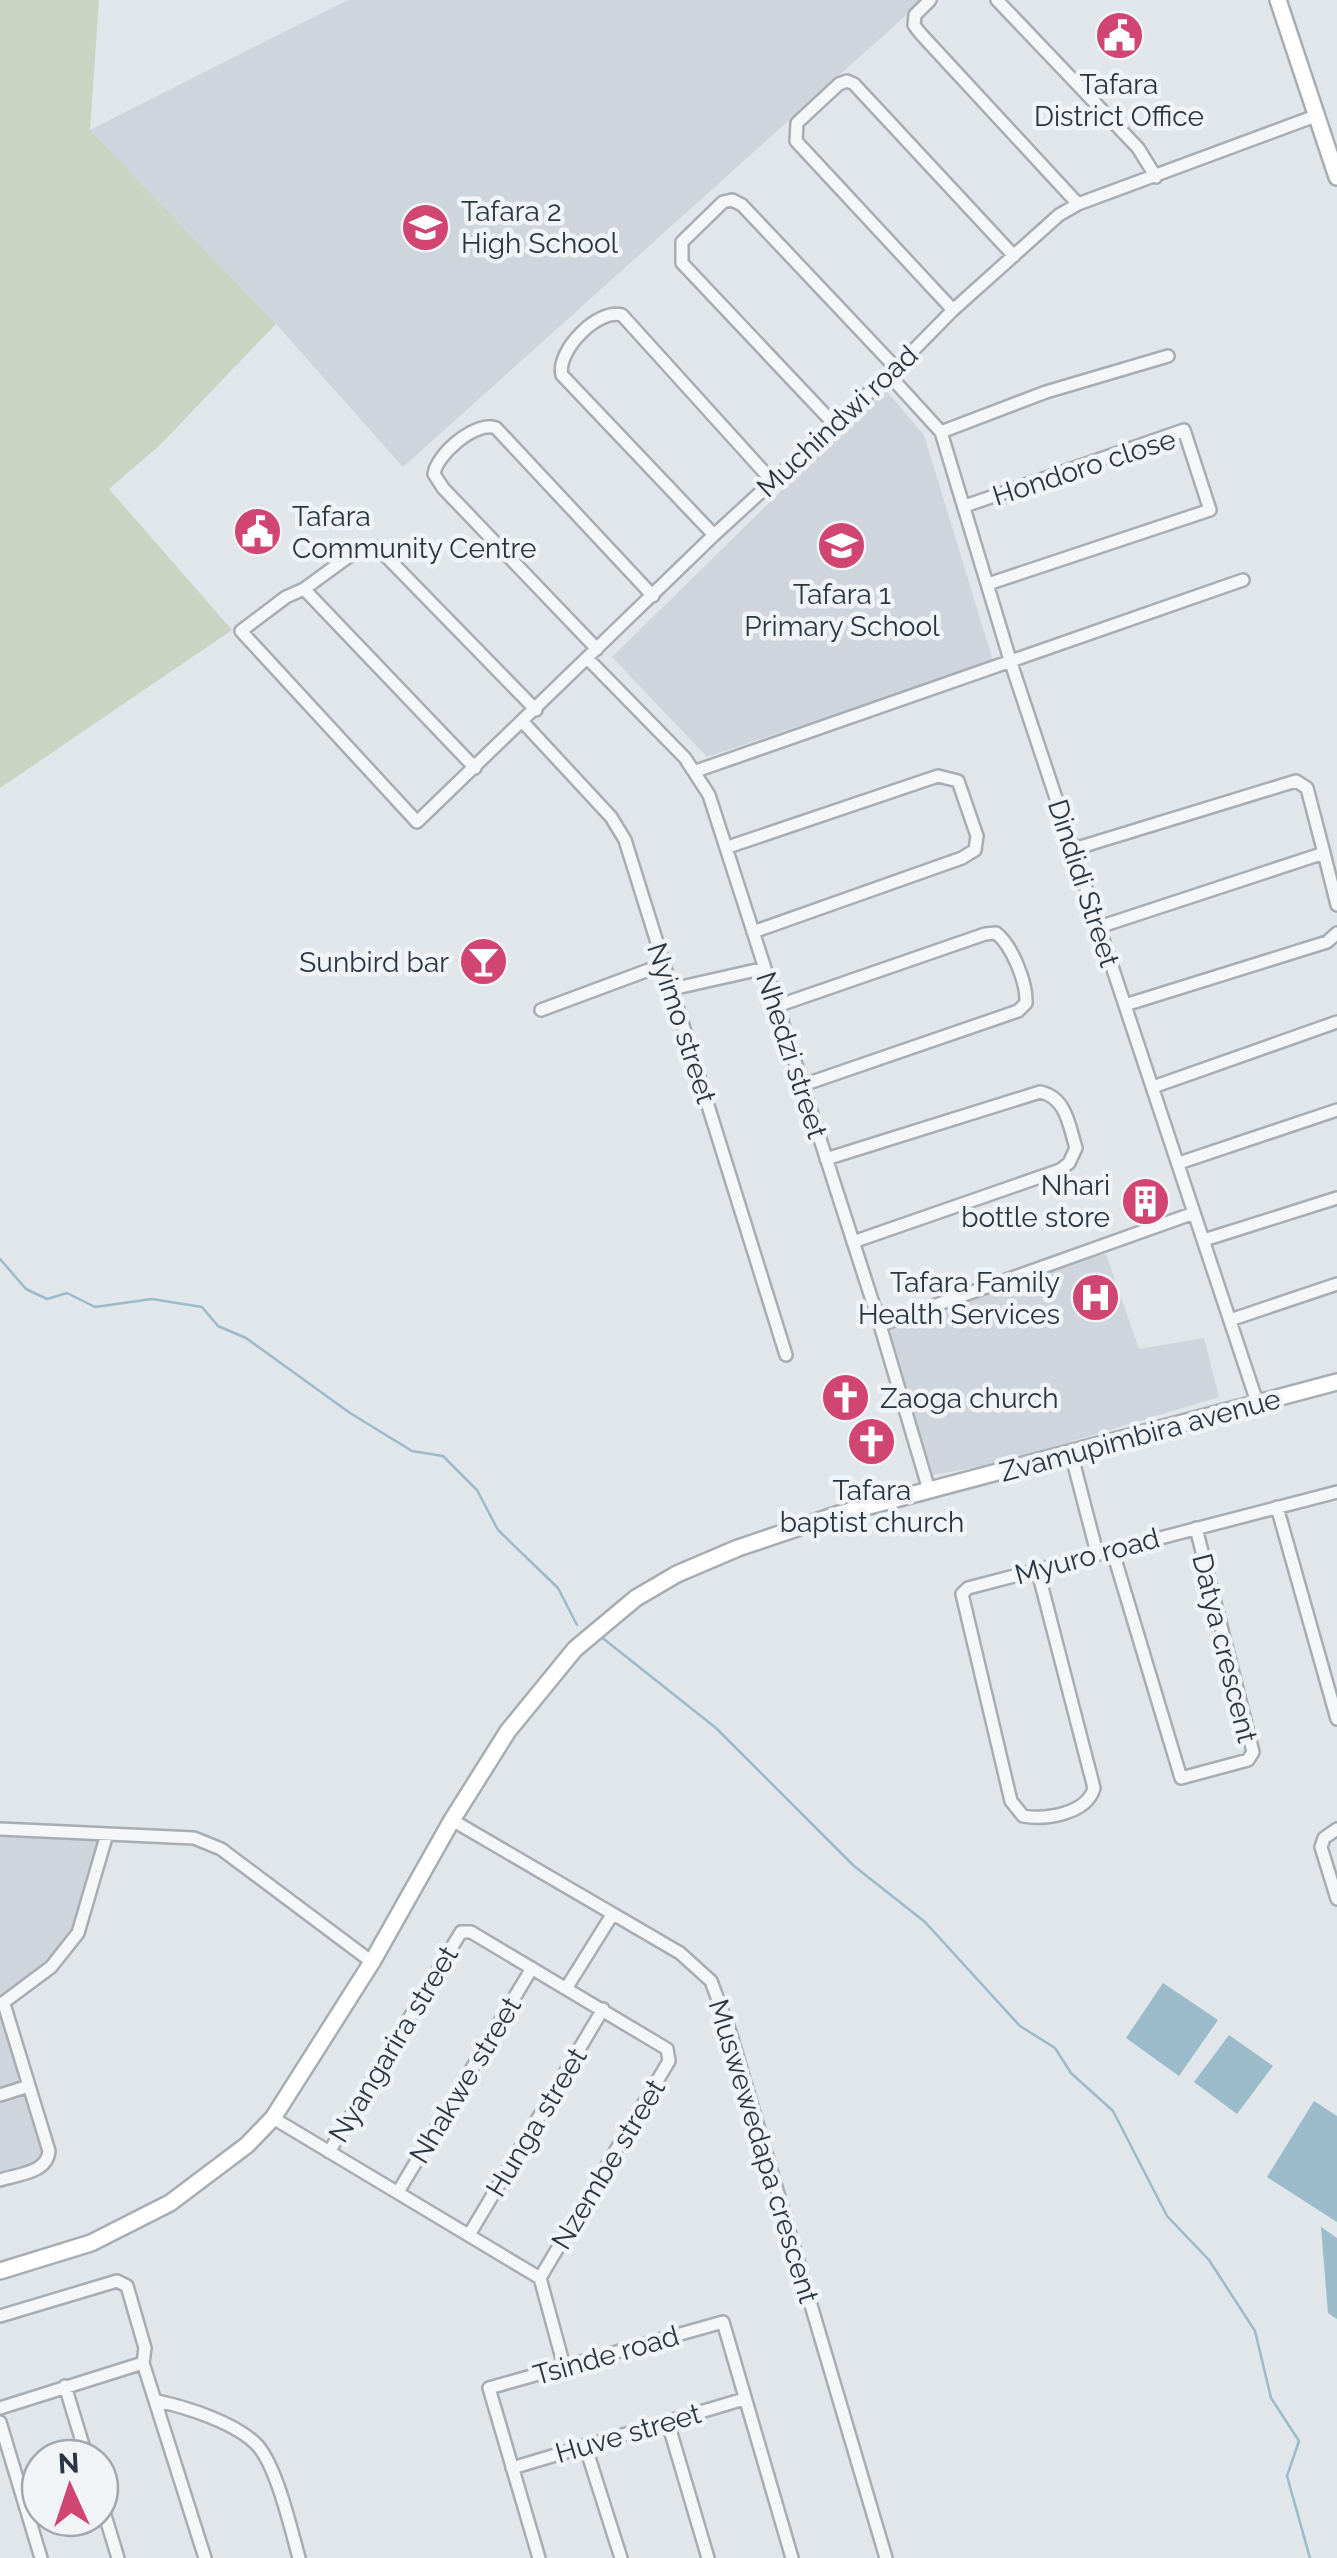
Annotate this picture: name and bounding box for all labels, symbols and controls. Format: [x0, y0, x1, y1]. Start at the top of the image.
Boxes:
public building icon: Tafara District Office [1093, 10, 1145, 62]
place label: Tafara District Office [1034, 68, 1204, 133]
place label: Tafara 2 High School [461, 195, 619, 260]
school or university icon: Tafara 2 High School [400, 201, 452, 253]
street label: Muchindwi road [750, 339, 924, 504]
street label: Hondoro close [989, 422, 1180, 513]
place label: Tafara Community Centre [292, 500, 536, 565]
public building icon: Tafara Community Centre [231, 506, 283, 558]
school or university icon: Tafara 1 Primary School [816, 520, 868, 572]
place label: Tafara 1 Primary School [744, 578, 940, 643]
street label: Dindidi Street [1041, 795, 1126, 972]
bar icon: Sunbird bar [458, 936, 510, 988]
street label: Nyimo street [640, 939, 723, 1108]
place label: Sunbird bar [299, 946, 449, 979]
street label: Nhedzi street [749, 968, 834, 1143]
place label: Nhari bottle store [961, 1169, 1110, 1234]
building icon: Nhari bottle store [1119, 1175, 1171, 1227]
place label: Tafara Family Health Services [858, 1266, 1060, 1331]
hospital icon: Tafara Family Health Services [1069, 1272, 1121, 1324]
church icon: Zaoga church [819, 1372, 871, 1424]
place label: Zaoga church [880, 1382, 1059, 1415]
street label: Zvamupimbira avenue [996, 1382, 1284, 1489]
church icon: Tafara baptist church [846, 1416, 898, 1468]
place label: Tafara baptist church [780, 1474, 964, 1539]
street label: Myuro road [1011, 1521, 1163, 1592]
street label: Datya crescent [1185, 1550, 1264, 1747]
street label: Nyangarira street [322, 1940, 465, 2148]
street label: Nhakwe street [403, 1991, 528, 2169]
street label: Muswewedapa crescent [702, 1995, 826, 2308]
street label: Hunga street [479, 2041, 594, 2203]
street label: Nzembe street [545, 2073, 672, 2255]
street label: Tsinde road [530, 2319, 683, 2392]
street label: Huve street [552, 2397, 705, 2470]
north arrow [20, 2438, 120, 2538]
text: N [57, 2446, 80, 2481]

